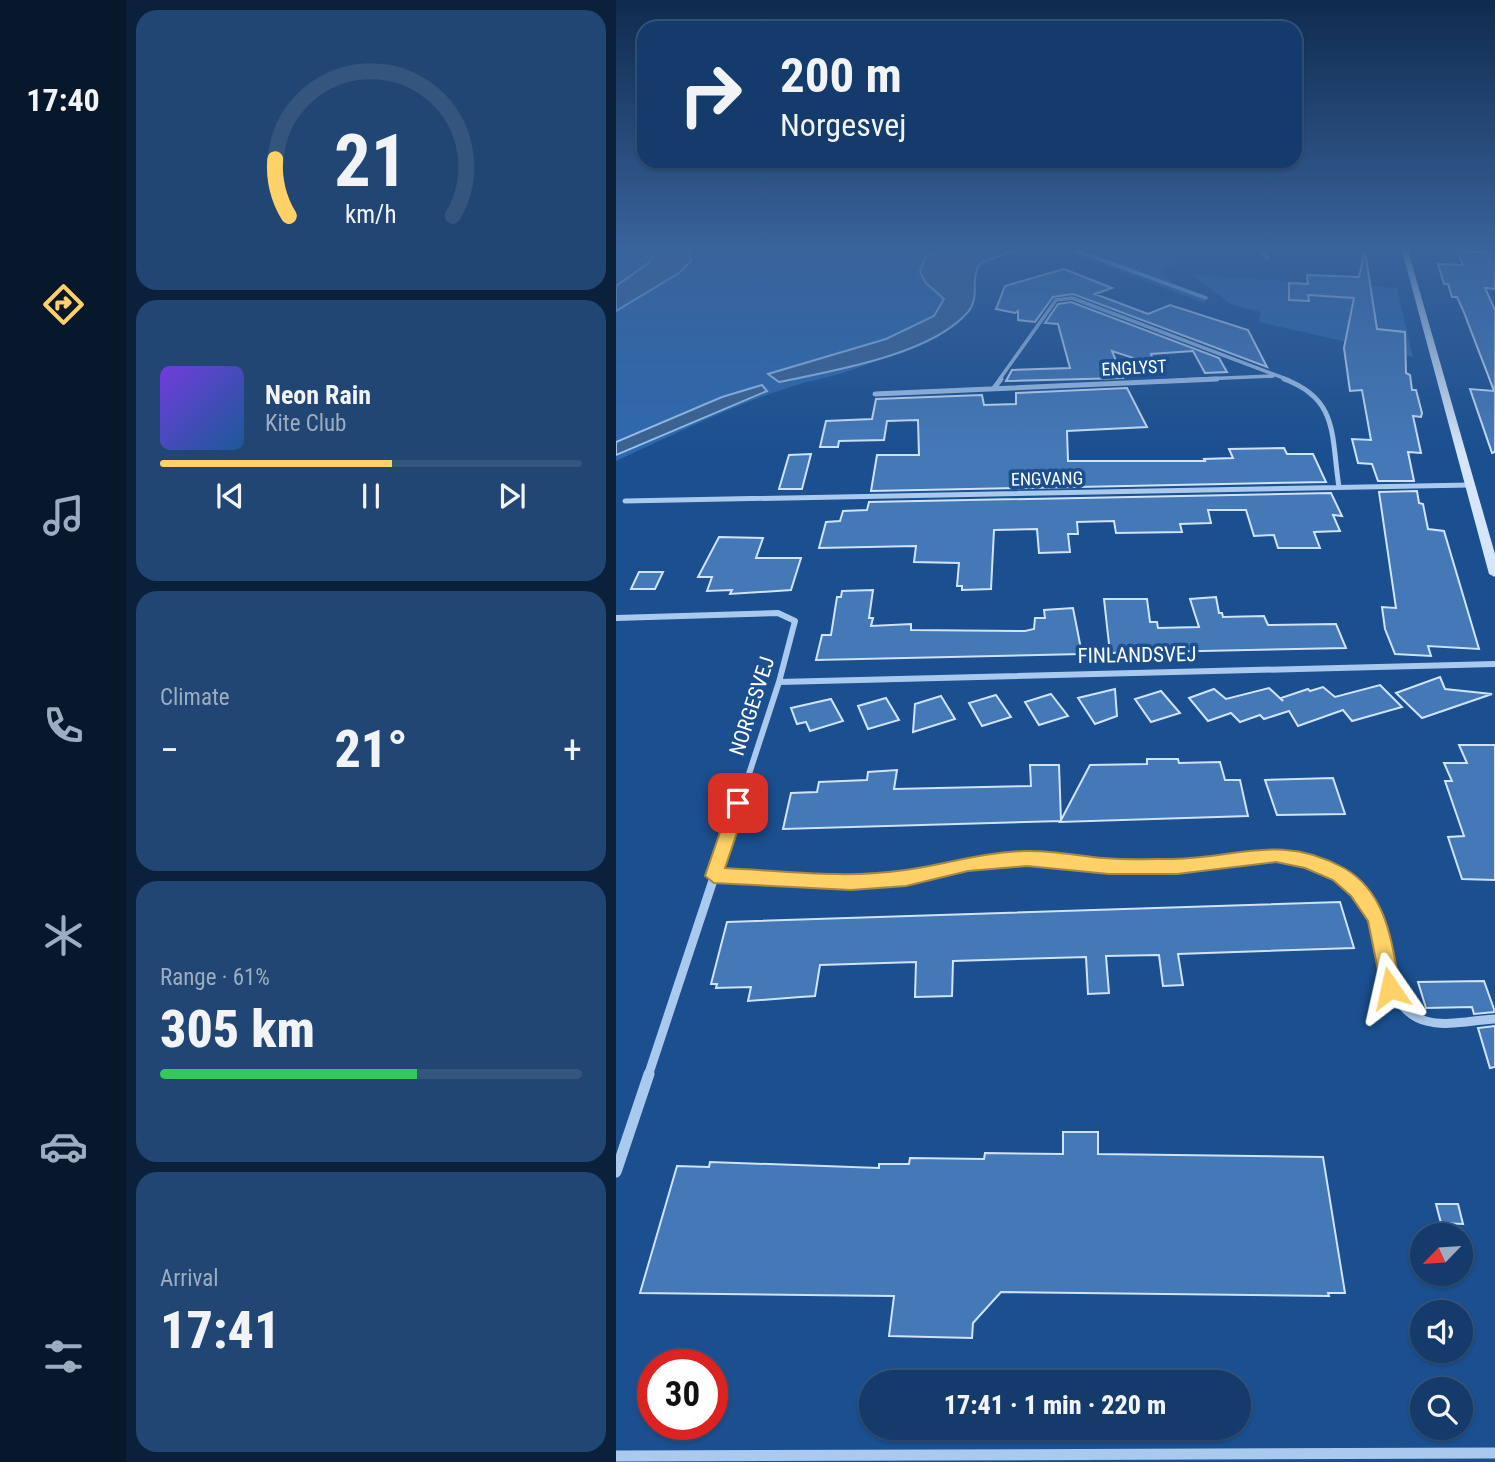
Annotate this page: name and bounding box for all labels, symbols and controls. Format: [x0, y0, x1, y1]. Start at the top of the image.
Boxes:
text: 200 m [780, 47, 902, 104]
icon: right [665, 49, 756, 140]
text: 17:40 [26, 81, 100, 119]
text: Norgesvej [780, 106, 906, 144]
text: 21 [334, 119, 408, 205]
text: km/h [345, 200, 397, 229]
icon: directions [39, 280, 88, 329]
street label: ENGLYST [1101, 355, 1167, 380]
text: Neon Rain [265, 380, 371, 410]
text: Kite Club [265, 410, 346, 437]
street label: ENGVANG [1011, 467, 1083, 490]
icon: previous [211, 477, 249, 515]
icon: pause [352, 477, 390, 515]
icon: next [493, 477, 531, 515]
icon: music [39, 491, 88, 540]
street label: FINLANDSVEJ [1077, 642, 1197, 668]
street label: NORGESVEJ [725, 653, 779, 759]
text: Climate [160, 684, 230, 711]
icon: phone [39, 701, 88, 750]
text: 21° [334, 719, 408, 780]
text: − [160, 728, 179, 772]
text: + [563, 728, 582, 772]
pin [708, 773, 768, 833]
icon: arrive [719, 784, 757, 822]
icon: climate [39, 911, 88, 960]
position arrow [1353, 951, 1427, 1025]
text: Range · 61% [160, 964, 270, 991]
text: 305 km [160, 999, 315, 1060]
icon: car [39, 1122, 88, 1171]
north arrow [1410, 1223, 1474, 1286]
map controls [1410, 1223, 1473, 1440]
text: Arrival [160, 1265, 219, 1292]
text: 17:41 [160, 1300, 280, 1361]
button: sound [1410, 1300, 1473, 1363]
icon: filters [39, 1332, 88, 1381]
speed limit sign: 30 [637, 1349, 728, 1440]
button: search [1410, 1377, 1473, 1440]
text: 17:41 · 1 min · 220 m [944, 1390, 1166, 1420]

